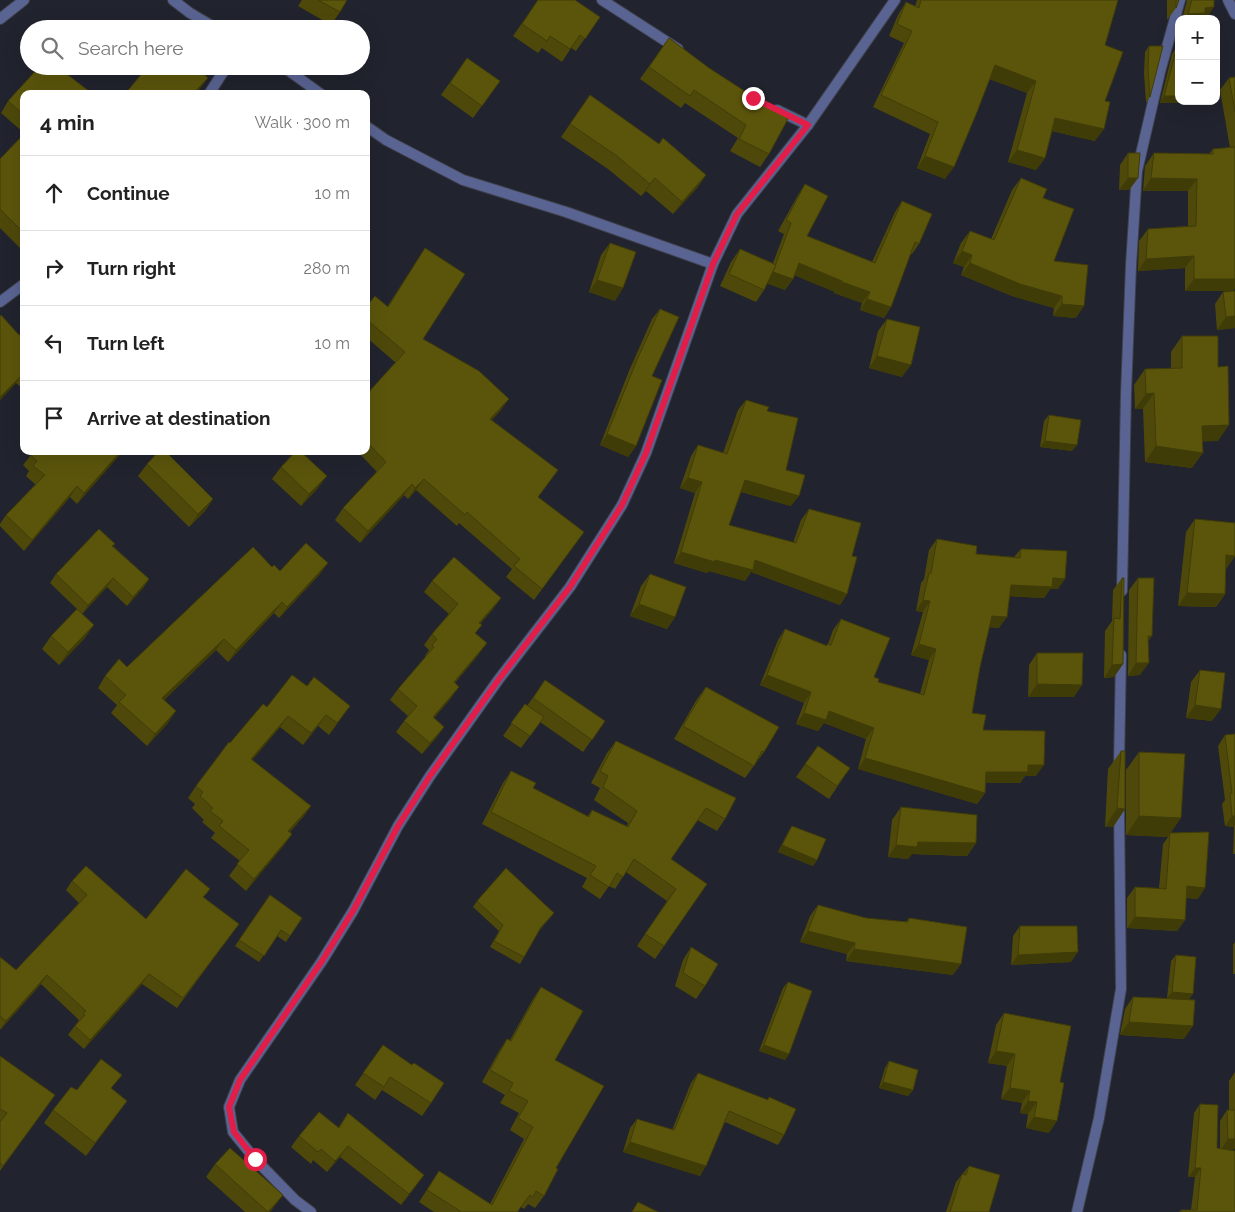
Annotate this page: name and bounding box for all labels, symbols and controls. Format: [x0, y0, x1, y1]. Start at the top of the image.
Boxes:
map controls [1175, 15, 1220, 105]
button: + [1175, 15, 1220, 60]
search box [20, 20, 370, 75]
icon: search [38, 34, 66, 62]
text: Search here [78, 37, 184, 59]
button: − [1175, 60, 1220, 105]
route end [742, 87, 765, 110]
text: 4 min [40, 110, 95, 135]
text: Walk · 300 m [254, 113, 350, 132]
icon: ahead [40, 179, 68, 207]
text: Continue [87, 182, 170, 204]
text: 10 m [315, 184, 350, 203]
icon: right [40, 254, 68, 282]
text: Turn right [87, 257, 176, 279]
text: 280 m [304, 259, 350, 278]
icon: left [40, 329, 68, 357]
text: Turn left [87, 332, 164, 354]
text: 10 m [315, 334, 350, 353]
icon: arrive [40, 404, 68, 432]
text: Arrive at destination [87, 407, 271, 429]
route start [244, 1148, 267, 1171]

